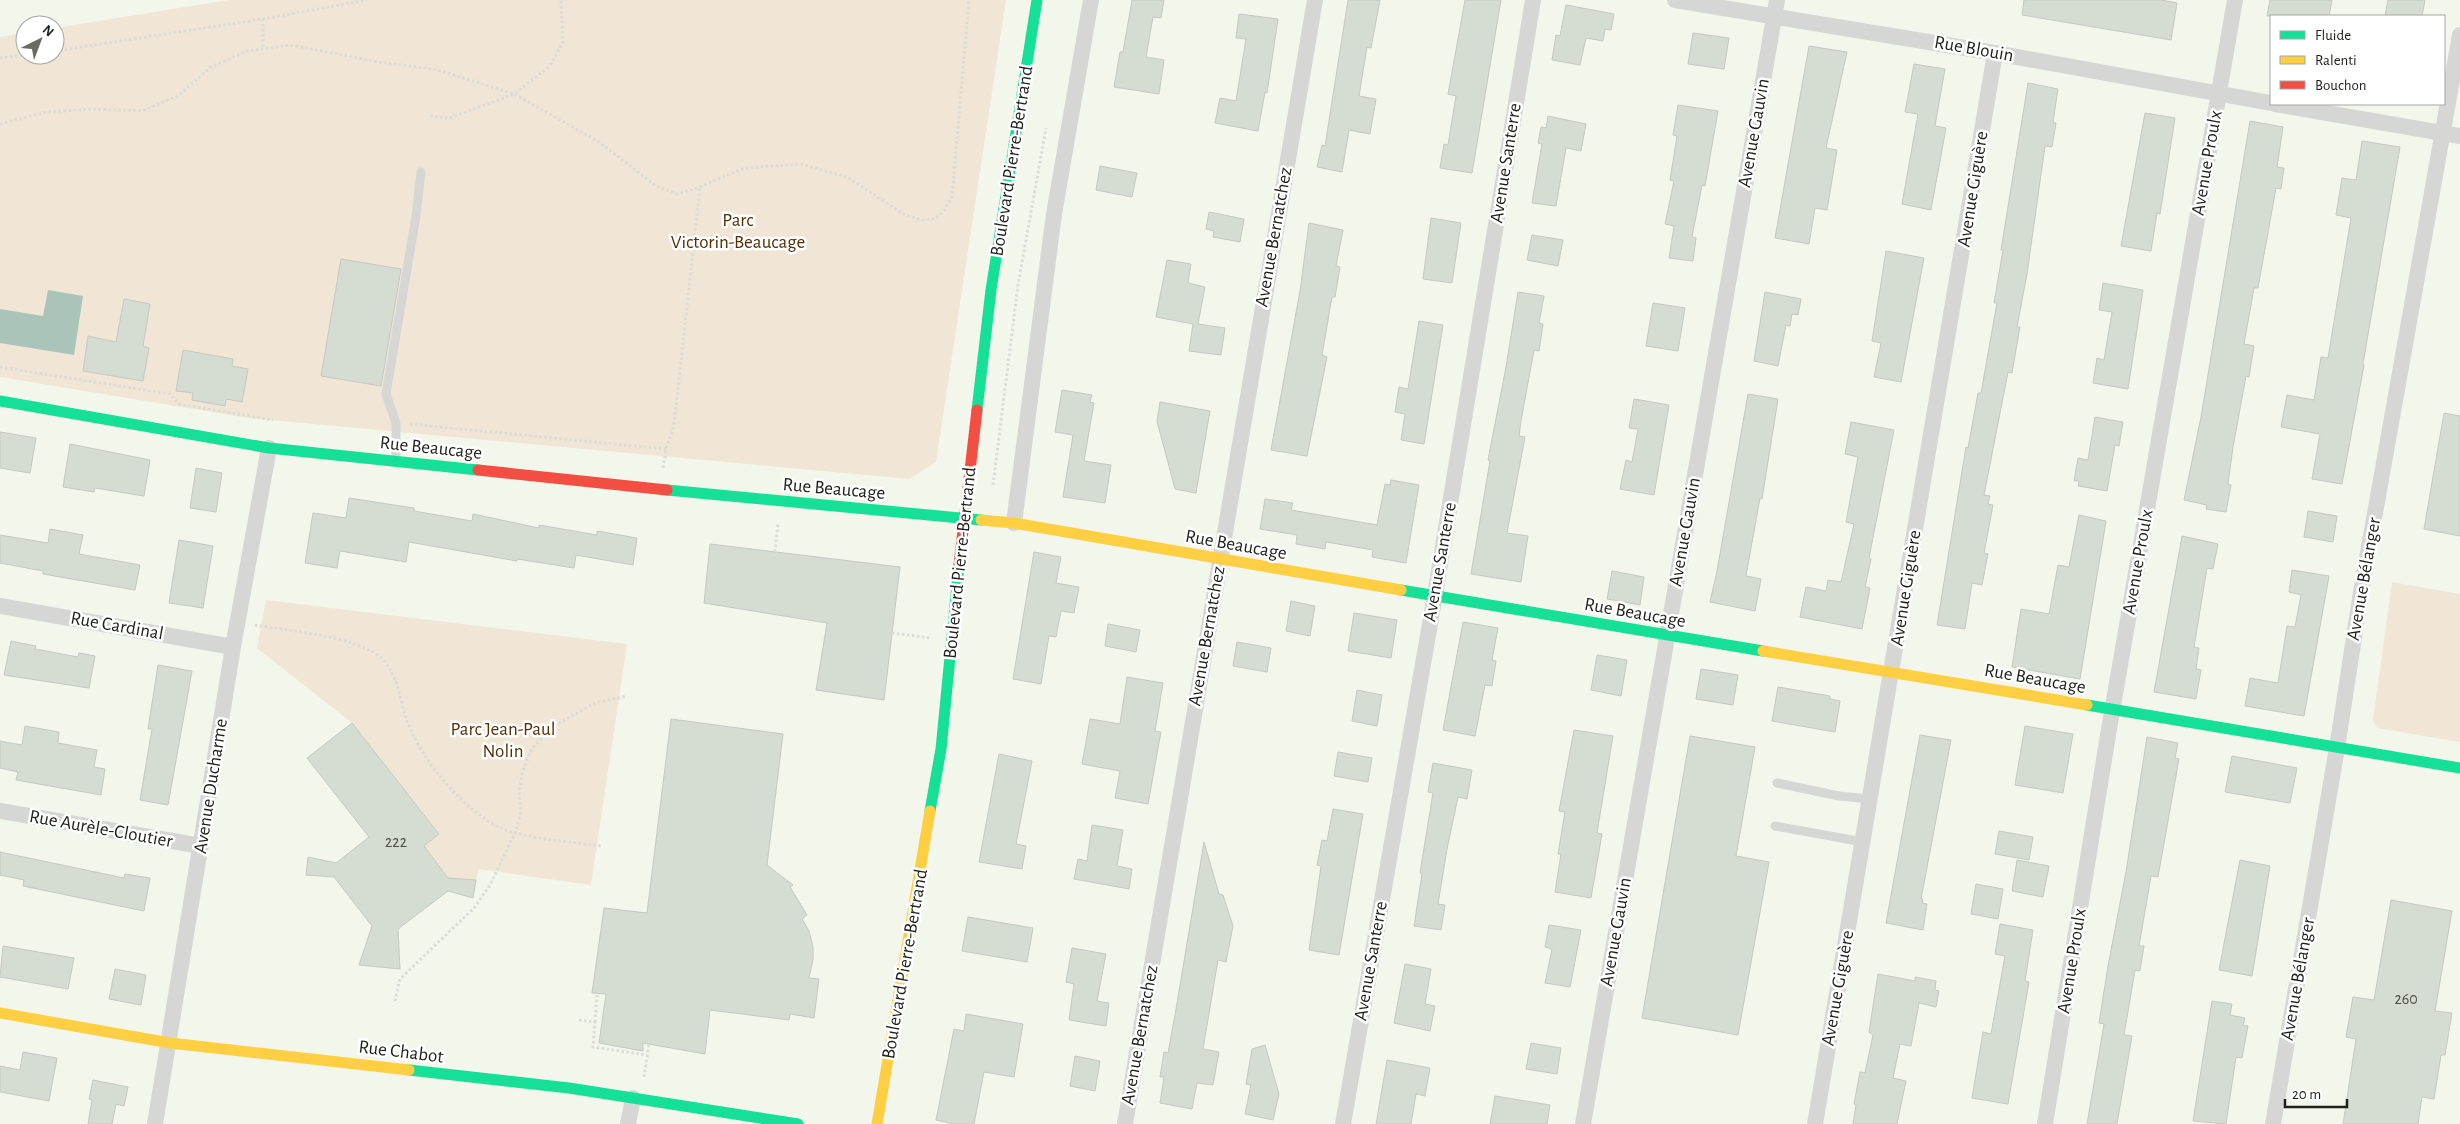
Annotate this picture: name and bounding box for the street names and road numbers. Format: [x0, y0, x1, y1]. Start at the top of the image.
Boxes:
street label: Rue Blouin [1933, 33, 2015, 65]
street label: Boulevard Pierre-Bertrand [988, 64, 1036, 258]
street label: Avenue Gauvin [1735, 77, 1773, 189]
street label: Avenue Santerre [1487, 102, 1525, 224]
street label: Avenue Proulx [2188, 109, 2226, 217]
street label: Avenue Giguère [1954, 130, 1992, 248]
street label: Avenue Bernatchez [1252, 165, 1296, 308]
street label: Rue Beaucage [379, 433, 483, 463]
street label: Boulevard Pierre-Bertrand [940, 466, 980, 660]
street label: Rue Beaucage [782, 475, 886, 503]
street label: Avenue Gauvin [1666, 476, 1704, 588]
street label: Avenue Santerre [1420, 501, 1460, 623]
street label: Avenue Proulx [2119, 508, 2157, 616]
street label: Avenue Bélanger [2344, 516, 2384, 642]
street label: Rue Beaucage [1184, 527, 1288, 563]
street label: Avenue Giguère [1887, 529, 1925, 647]
street label: Avenue Bernatchez [1185, 564, 1229, 707]
street label: Rue Beaucage [1583, 595, 1687, 631]
street label: Rue Cardinal [69, 608, 165, 644]
street label: Rue Beaucage [1983, 661, 2087, 697]
street label: Avenue Ducharme [191, 717, 231, 855]
street label: Rue Aurèle-Cloutier [28, 807, 174, 851]
street label: Boulevard Pierre-Bertrand [879, 867, 931, 1060]
street label: Avenue Gauvin [1597, 876, 1635, 988]
street label: Avenue Santerre [1351, 900, 1391, 1022]
street label: Avenue Proulx [2054, 907, 2090, 1015]
street label: Avenue Bélanger [2278, 916, 2318, 1042]
street label: Avenue Giguère [1818, 929, 1858, 1047]
street label: Avenue Bernatchez [1118, 963, 1162, 1106]
street label: Rue Chabot [357, 1037, 445, 1067]

